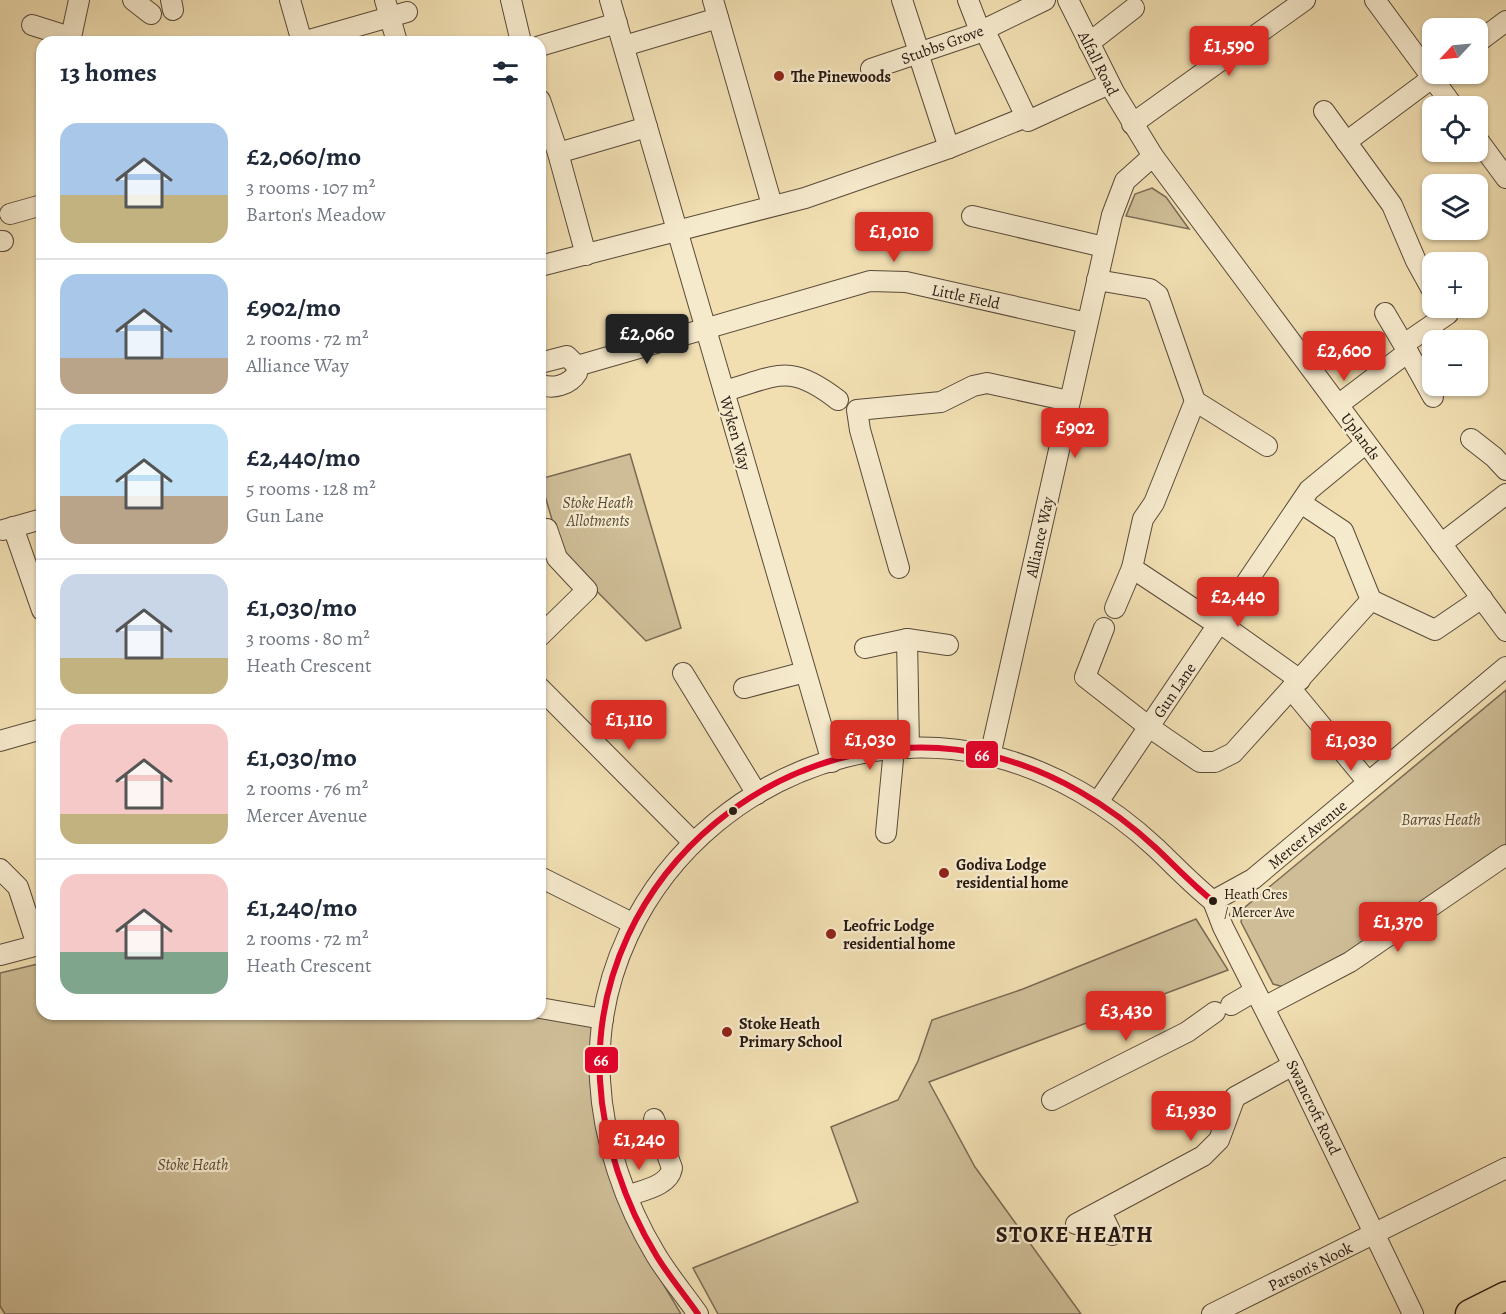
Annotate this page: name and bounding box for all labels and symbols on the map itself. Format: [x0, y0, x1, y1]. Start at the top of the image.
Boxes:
north arrow [1422, 18, 1488, 84]
street label: Stubbs Grove [898, 20, 987, 70]
street label: Alfall Road [1072, 26, 1124, 100]
pin: £1,590 [1180, 26, 1278, 77]
place label: The Pinewoods [791, 66, 891, 88]
marker: The Pinewoods [772, 69, 786, 83]
pin: £1,010 [845, 212, 943, 263]
street label: Little Field [930, 279, 1002, 315]
pin: £2,060 [598, 314, 696, 365]
pin: £2,600 [1295, 331, 1393, 382]
street label: Wyken Way [714, 393, 756, 474]
pin: £902 [1039, 408, 1111, 459]
street label: Uplands [1335, 408, 1385, 465]
park label: Stoke Heath Allotments [562, 492, 634, 532]
street label: Alliance Way [1020, 494, 1059, 581]
pin: £2,440 [1189, 577, 1287, 628]
street label: Gun Lane [1148, 659, 1201, 723]
pin: £1,110 [580, 700, 678, 751]
pin: £1,030 [821, 720, 919, 771]
pin: £1,030 [1302, 721, 1400, 772]
line badge: 66 [965, 740, 999, 769]
text: 66 [975, 745, 990, 767]
street label: Mercer Avenue [1263, 795, 1352, 874]
unlabelled marker [727, 805, 739, 817]
park label: Barras Heath [1401, 809, 1481, 831]
place label: Godiva Lodge residential home [956, 854, 1068, 894]
marker: Godiva Lodge residential home [937, 866, 951, 880]
place label: Heath Cres / Mercer Ave [1224, 885, 1295, 922]
marker: Heath Cres / Mercer Ave [1207, 895, 1219, 907]
pin: £1,370 [1349, 902, 1447, 953]
place label: Leofric Lodge residential home [843, 915, 955, 955]
marker: Leofric Lodge residential home [824, 927, 838, 941]
pin: £3,430 [1077, 991, 1175, 1042]
place label: Stoke Heath Primary School [739, 1013, 843, 1053]
marker: Stoke Heath Primary School [720, 1025, 734, 1039]
line badge: 66 [584, 1046, 619, 1074]
text: 66 [594, 1050, 609, 1072]
street label: Swancroft Road [1281, 1056, 1346, 1159]
pin: £1,930 [1142, 1091, 1240, 1142]
pin: £1,240 [590, 1120, 688, 1171]
park label: Stoke Heath [157, 1154, 229, 1176]
district label: STOKE HEATH [996, 1220, 1154, 1250]
street label: Parson's Nook [1265, 1237, 1356, 1297]

